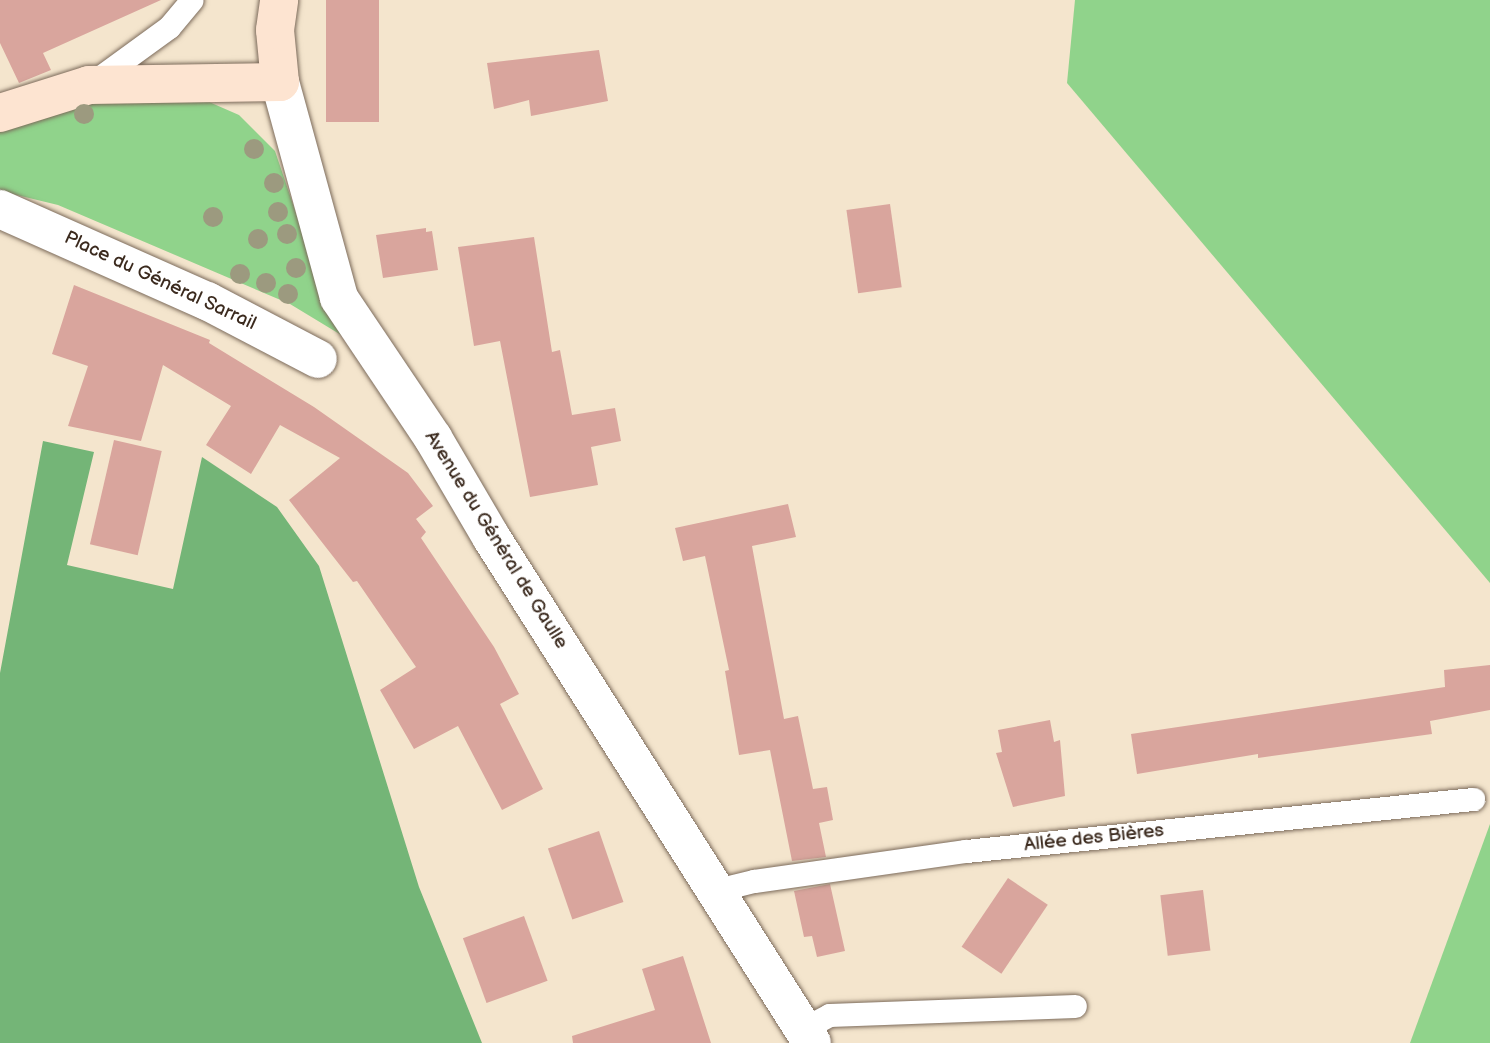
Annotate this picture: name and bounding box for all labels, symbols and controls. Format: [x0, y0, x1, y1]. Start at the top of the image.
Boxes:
street label: Place du Général Sarrail [60, 226, 260, 336]
street label: Avenue du Général de Gaulle [419, 427, 573, 653]
street label: Allée des Bières [1023, 819, 1165, 857]

